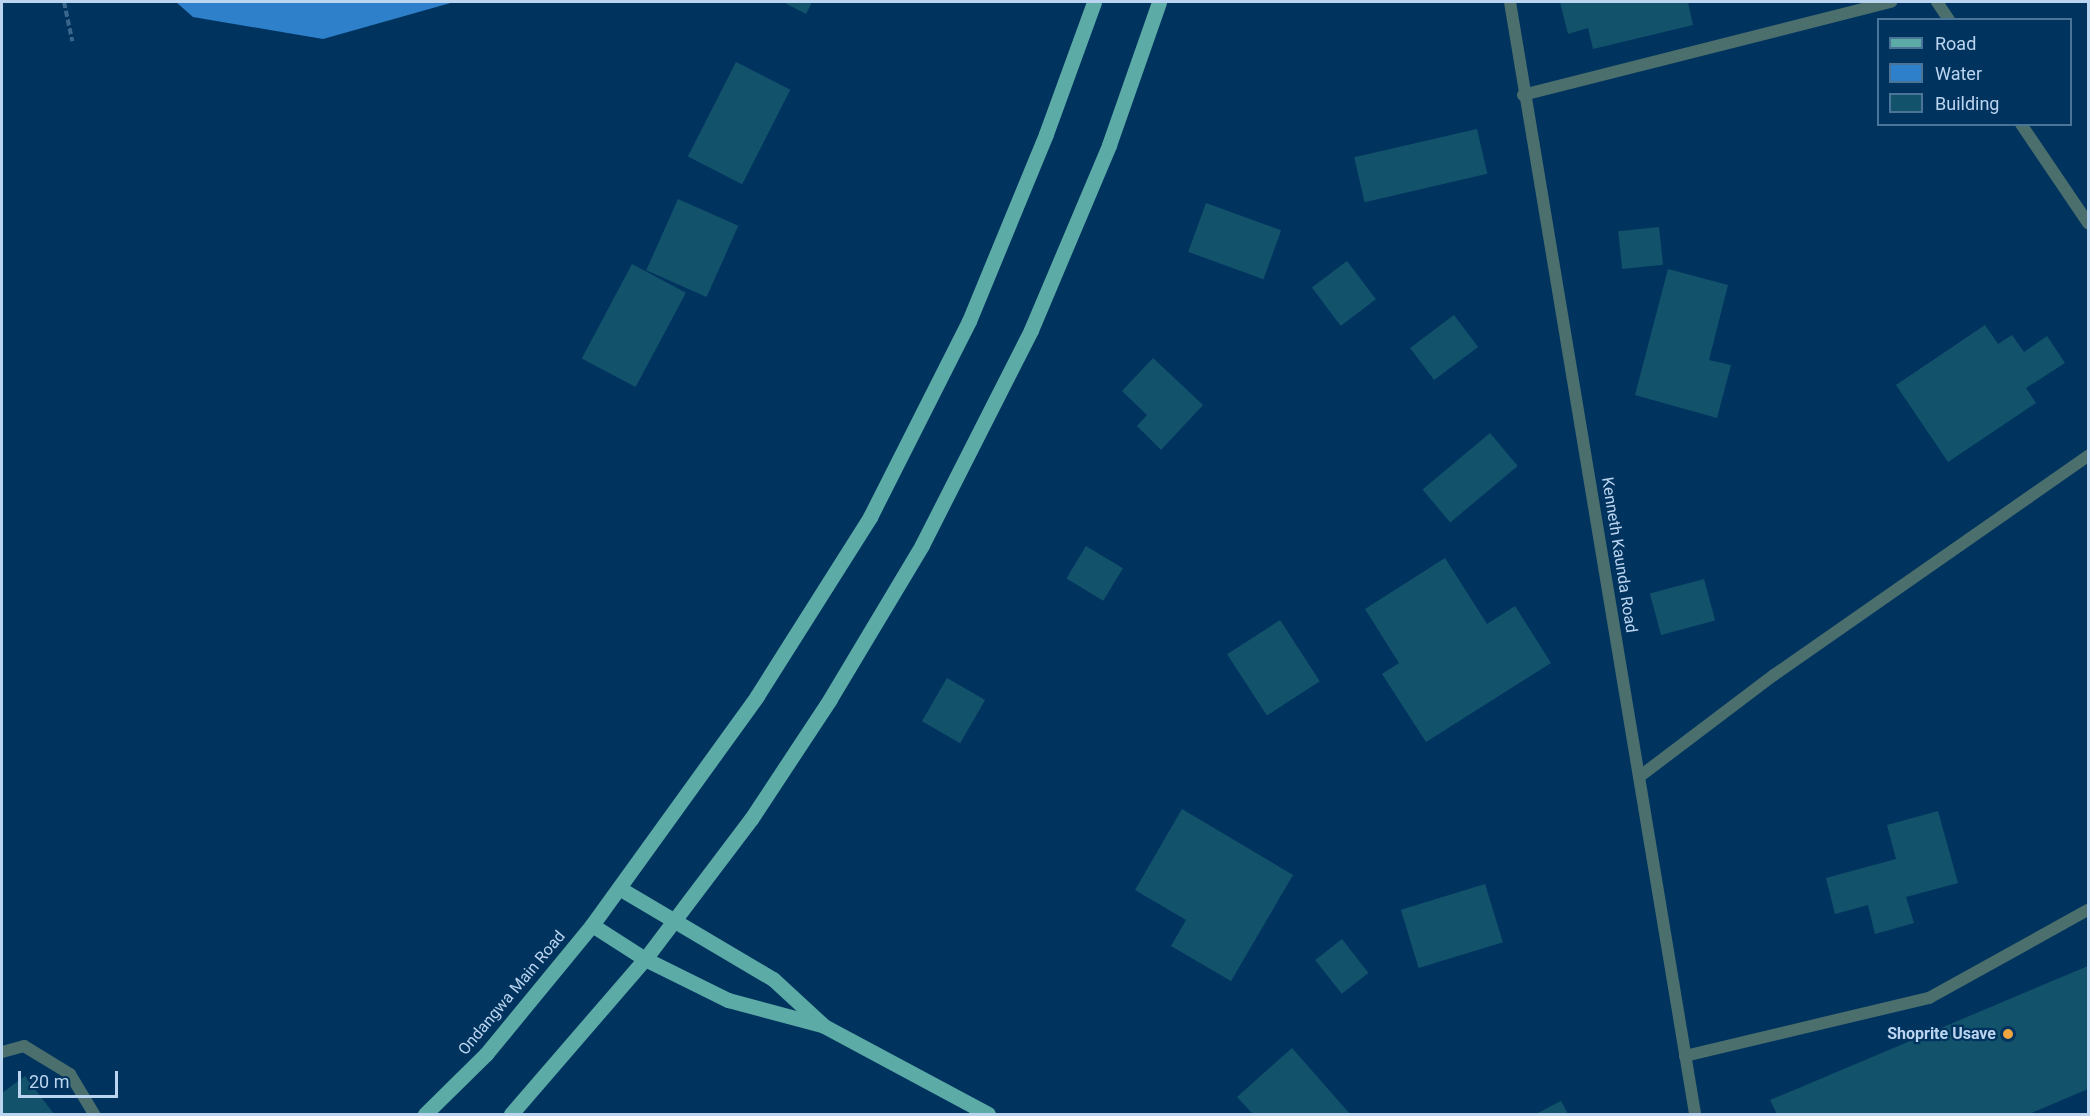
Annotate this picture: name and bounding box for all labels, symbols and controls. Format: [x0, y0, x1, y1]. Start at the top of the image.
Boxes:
legend [1877, 18, 2072, 126]
text: Road [1935, 33, 1976, 54]
text: Water [1935, 63, 1982, 84]
text: Building [1935, 93, 1999, 114]
street label: Kenneth Kaunda Road [1597, 476, 1641, 634]
street label: Ondangwa Main Road [454, 927, 570, 1059]
place label: Shoprite Usave [1887, 1024, 1996, 1044]
marker: Shoprite Usave [2001, 1027, 2015, 1041]
scale bar [21, 1059, 122, 1097]
text: 20 m [29, 1071, 69, 1092]

